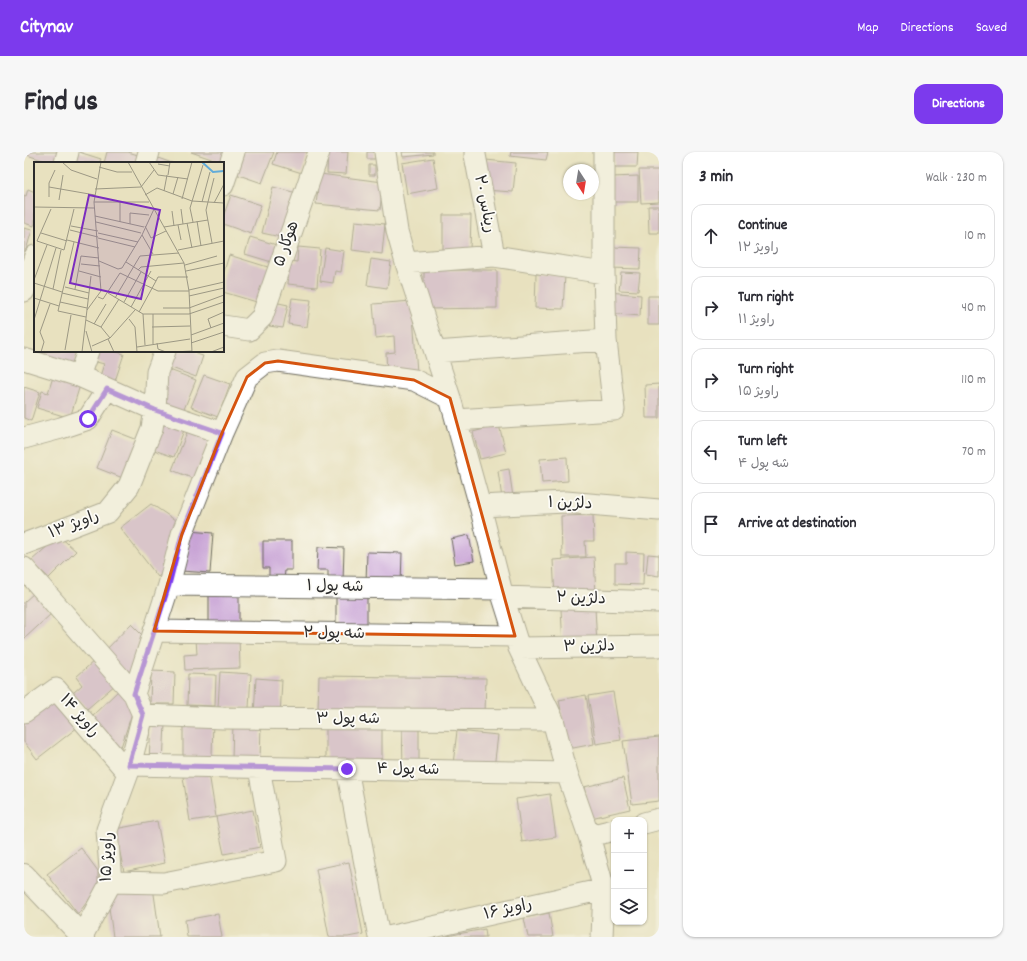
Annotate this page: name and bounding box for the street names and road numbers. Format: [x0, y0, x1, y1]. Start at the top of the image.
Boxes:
street label: ریناس ۲۰ [467, 173, 501, 235]
street label: هوکار ۵ [268, 218, 306, 270]
street label: دلژین ۱ [547, 492, 593, 516]
street label: راویژ ۱۳ [45, 505, 103, 545]
street label: شه پول ۱ [306, 575, 364, 599]
street label: دلژین ۲ [556, 587, 606, 611]
street label: شه پول ۲ [303, 622, 365, 646]
street label: دلژین ۳ [563, 635, 615, 659]
street label: راویژ ۱۴ [54, 689, 104, 743]
street label: شه پول ۳ [316, 708, 380, 731]
street label: شه پول ۴ [376, 758, 440, 782]
street label: راویژ ۱۵ [96, 831, 120, 883]
street label: راویژ ۱۶ [482, 893, 534, 927]

